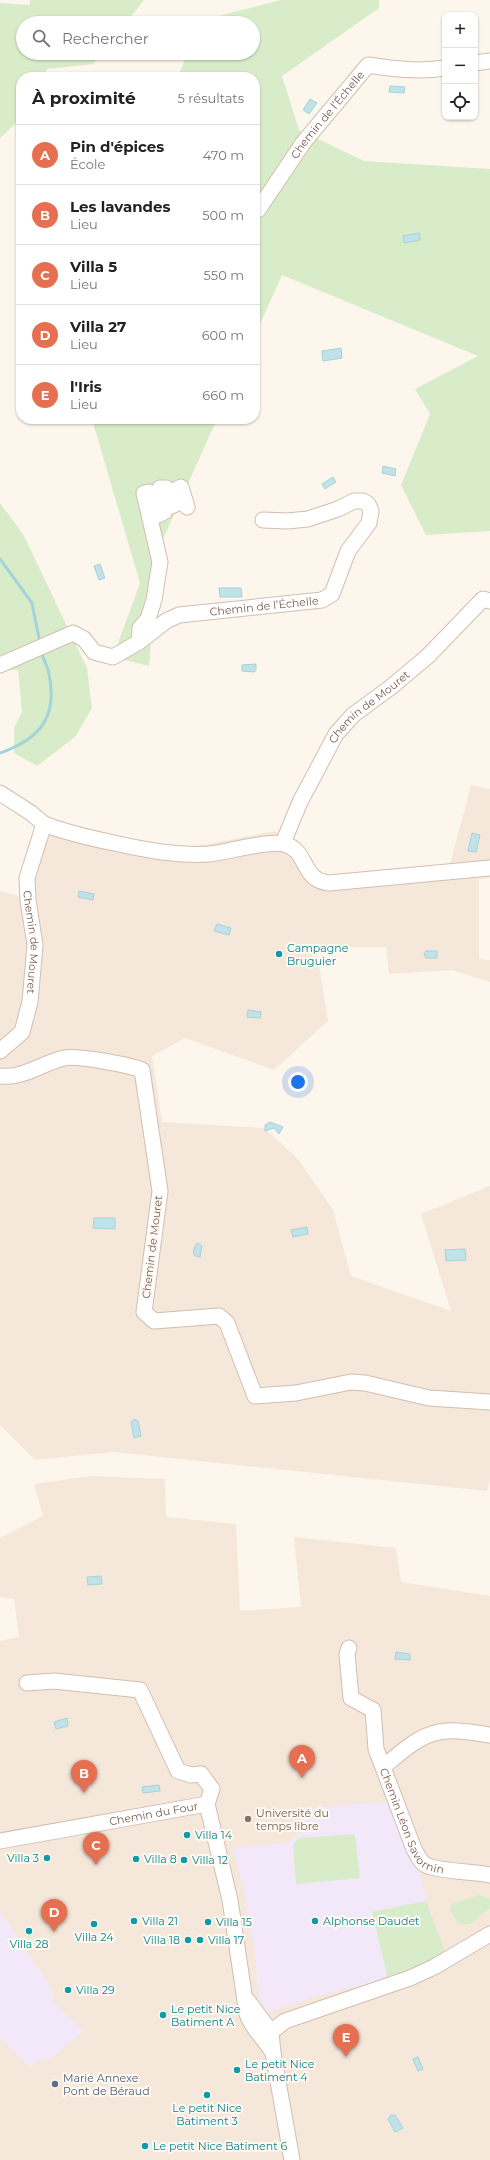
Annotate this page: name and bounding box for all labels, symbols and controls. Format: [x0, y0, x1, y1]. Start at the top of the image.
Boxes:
map controls [442, 12, 478, 120]
button: + [442, 12, 478, 48]
search box [16, 16, 260, 60]
icon: search [30, 27, 52, 49]
text: Rechercher [62, 29, 149, 48]
button: − [442, 48, 478, 84]
street label: Chemin de l’Échelle [288, 68, 367, 161]
button: locate [442, 84, 478, 120]
text: À proximité [32, 88, 136, 108]
text: 5 résultats [178, 90, 244, 106]
text: Pin d'épices [70, 137, 164, 156]
text: A [40, 147, 50, 163]
text: 470 m [203, 147, 244, 163]
text: École [70, 156, 105, 172]
text: Les lavandes [70, 197, 170, 216]
text: B [40, 207, 50, 223]
text: 500 m [202, 207, 244, 223]
text: Lieu [70, 216, 98, 232]
text: Villa 5 [70, 257, 117, 276]
text: C [40, 267, 50, 283]
text: 550 m [204, 267, 244, 283]
text: Lieu [70, 276, 98, 292]
text: Villa 27 [70, 317, 126, 336]
text: D [40, 327, 50, 343]
text: 600 m [202, 327, 244, 343]
text: Lieu [70, 336, 98, 352]
text: l'Iris [70, 377, 102, 396]
text: E [41, 387, 49, 403]
text: 660 m [202, 387, 244, 403]
text: Lieu [70, 396, 98, 412]
street label: Chemin de l’Échelle [209, 593, 319, 619]
street label: Chemin de Mouret [325, 667, 413, 746]
street label: Chemin de Mouret [21, 890, 42, 995]
place label: Campagne Bruguier [287, 941, 349, 968]
marker: Campagne Bruguier [274, 949, 284, 959]
your location [288, 1072, 308, 1092]
street label: Chemin de Mouret [139, 1194, 165, 1299]
pin: A [289, 1745, 315, 1778]
pin: B [71, 1760, 97, 1793]
street label: Chemin Léon Savornin [377, 1766, 445, 1877]
street label: Chemin du Four [108, 1799, 199, 1828]
place label: Université du temps libre [256, 1806, 329, 1833]
marker: Université du temps libre [243, 1814, 253, 1824]
place label: Villa 14 [195, 1828, 233, 1842]
marker: Villa 14 [182, 1830, 192, 1840]
pin: C [83, 1832, 109, 1865]
place label: Villa 3 [7, 1851, 39, 1865]
place label: Villa 8 [144, 1852, 177, 1866]
marker: Villa 3 [42, 1853, 52, 1863]
place label: Villa 12 [192, 1853, 228, 1867]
marker: Villa 8 [131, 1854, 141, 1864]
marker: Villa 12 [179, 1855, 189, 1865]
pin: D [41, 1899, 67, 1932]
place label: Villa 21 [142, 1914, 178, 1928]
place label: Alphonse Daudet [323, 1914, 420, 1928]
place label: Villa 15 [216, 1915, 252, 1929]
marker: Villa 21 [129, 1916, 139, 1926]
marker: Alphonse Daudet [310, 1916, 320, 1926]
marker: Villa 15 [203, 1917, 213, 1927]
marker: Villa 24 [89, 1919, 99, 1929]
marker: Villa 28 [24, 1926, 34, 1936]
place label: Villa 24 [74, 1930, 114, 1944]
place label: Villa 18 [143, 1933, 180, 1947]
place label: Villa 17 [208, 1933, 244, 1947]
marker: Villa 18 [183, 1935, 193, 1945]
marker: Villa 17 [195, 1935, 205, 1945]
place label: Villa 28 [10, 1937, 49, 1951]
place label: Villa 29 [76, 1983, 115, 1997]
marker: Villa 29 [63, 1985, 73, 1995]
place label: Le petit Nice Batiment A [171, 2002, 241, 2029]
marker: Le petit Nice Batiment A [158, 2010, 168, 2020]
pin: E [333, 2024, 359, 2057]
place label: Le petit Nice Batiment 4 [245, 2057, 315, 2084]
marker: Le petit Nice Batiment 4 [232, 2065, 242, 2075]
place label: Marie Annexe Pont de Béraud [63, 2071, 150, 2098]
marker: Marie Annexe Pont de Béraud [50, 2079, 60, 2089]
marker: Le petit Nice Batiment 3 [202, 2090, 212, 2100]
place label: Le petit Nice Batiment 3 [172, 2101, 242, 2128]
place label: Le petit Nice Batiment 6 [153, 2139, 288, 2153]
marker: Le petit Nice Batiment 6 [140, 2141, 150, 2151]

